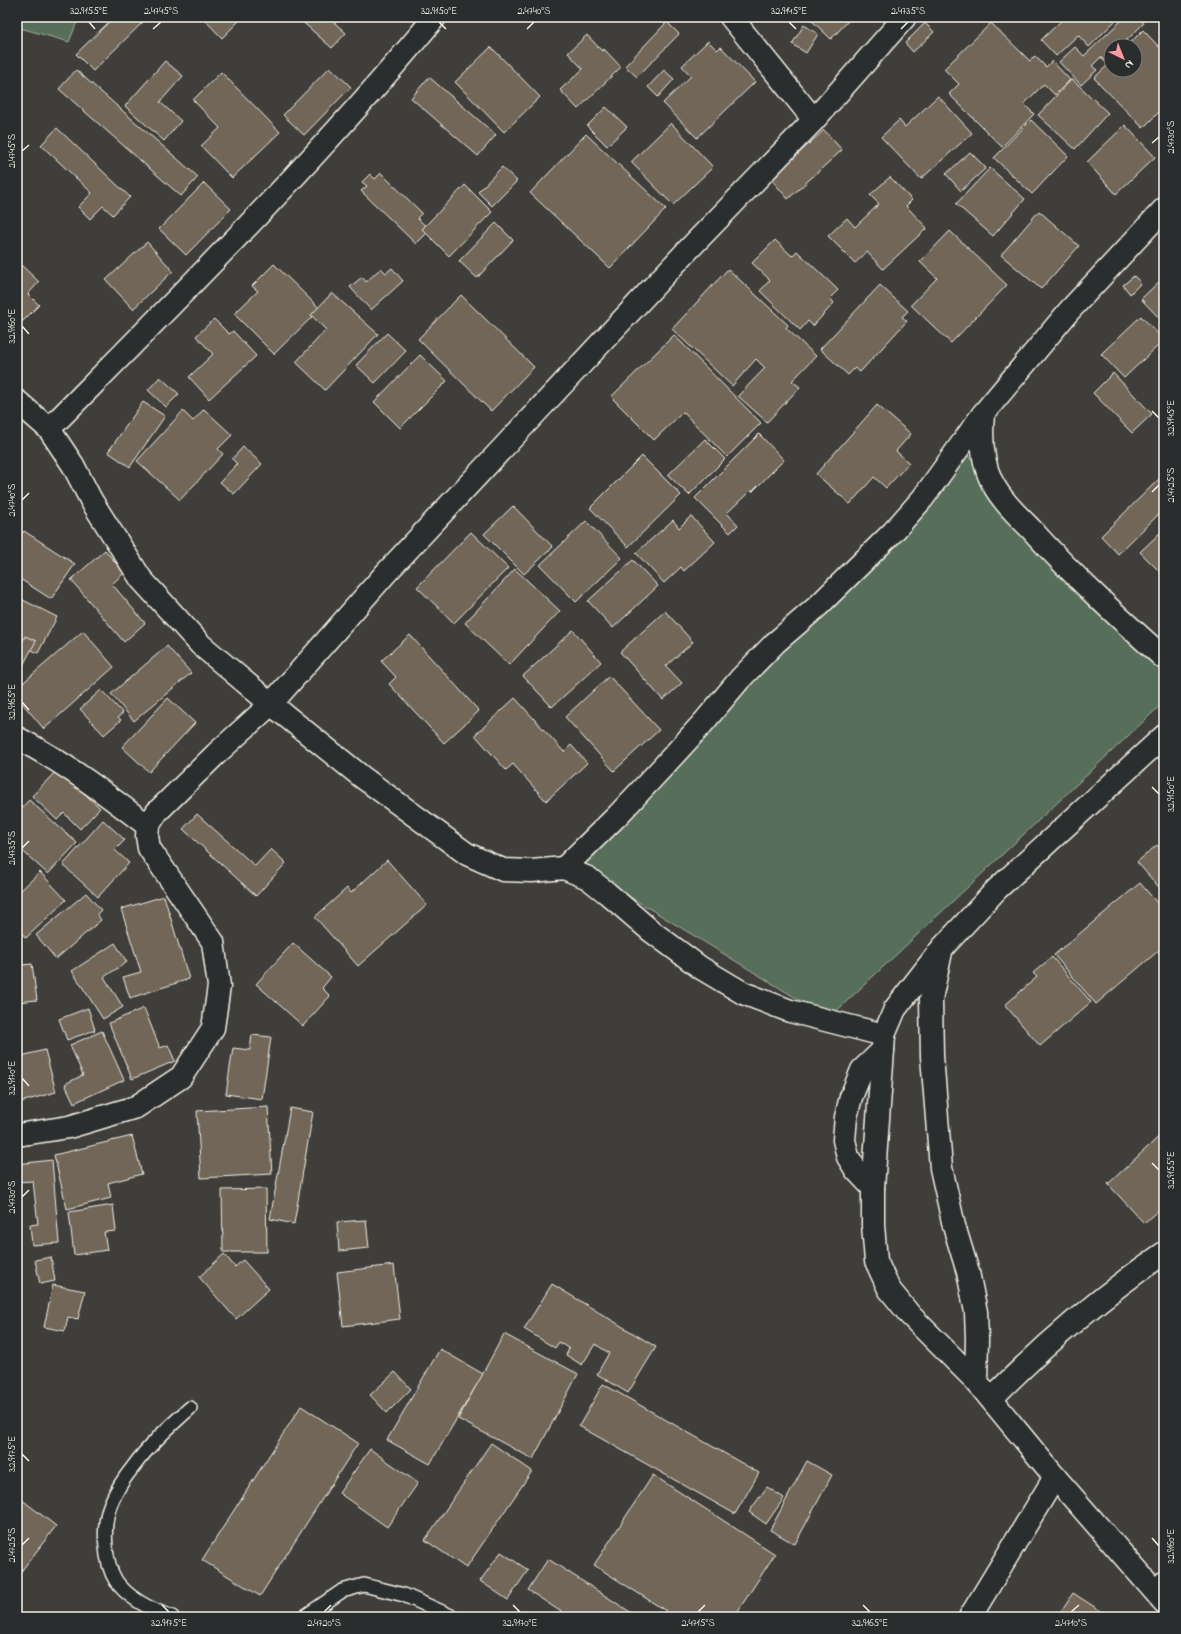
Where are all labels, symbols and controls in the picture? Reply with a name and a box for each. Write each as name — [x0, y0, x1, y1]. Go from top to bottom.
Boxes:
text: 32.9155°E — [70, 4, 108, 19]
text: 2.4745°S — [144, 4, 179, 19]
text: 32.9150°E — [421, 4, 457, 19]
text: 2.4740°S — [518, 4, 551, 19]
text: 32.9145°E — [771, 4, 807, 19]
text: 2.4735°S — [891, 4, 926, 19]
north arrow — [1103, 38, 1143, 78]
text: N — [1121, 56, 1137, 73]
text: 2.4730°S — [1164, 120, 1179, 153]
text: 2.4745°S — [5, 133, 20, 168]
text: 32.9160°E — [5, 309, 20, 343]
text: 32.9145°E — [1164, 400, 1179, 436]
text: 2.4725°S — [1164, 467, 1179, 503]
text: 2.4740°S — [5, 483, 20, 516]
text: 32.9165°E — [5, 684, 20, 720]
text: 32.9150°E — [1164, 776, 1179, 812]
text: 2.4735°S — [5, 830, 20, 865]
text: 32.9170°E — [5, 1061, 20, 1095]
text: 32.9155°E — [1164, 1151, 1179, 1189]
text: 2.4730°S — [5, 1180, 20, 1213]
text: 32.9175°E — [5, 1436, 20, 1472]
text: 2.4725°S — [5, 1527, 20, 1563]
text: 32.9160°E — [1164, 1529, 1179, 1563]
text: 32.9175°E — [151, 1616, 187, 1631]
text: 2.4720°S — [307, 1616, 341, 1631]
text: 32.9170°E — [503, 1616, 537, 1631]
text: 2.4715°S — [681, 1616, 715, 1631]
text: 32.9165°E — [852, 1616, 888, 1631]
text: 2.4710°S — [1055, 1616, 1088, 1631]

